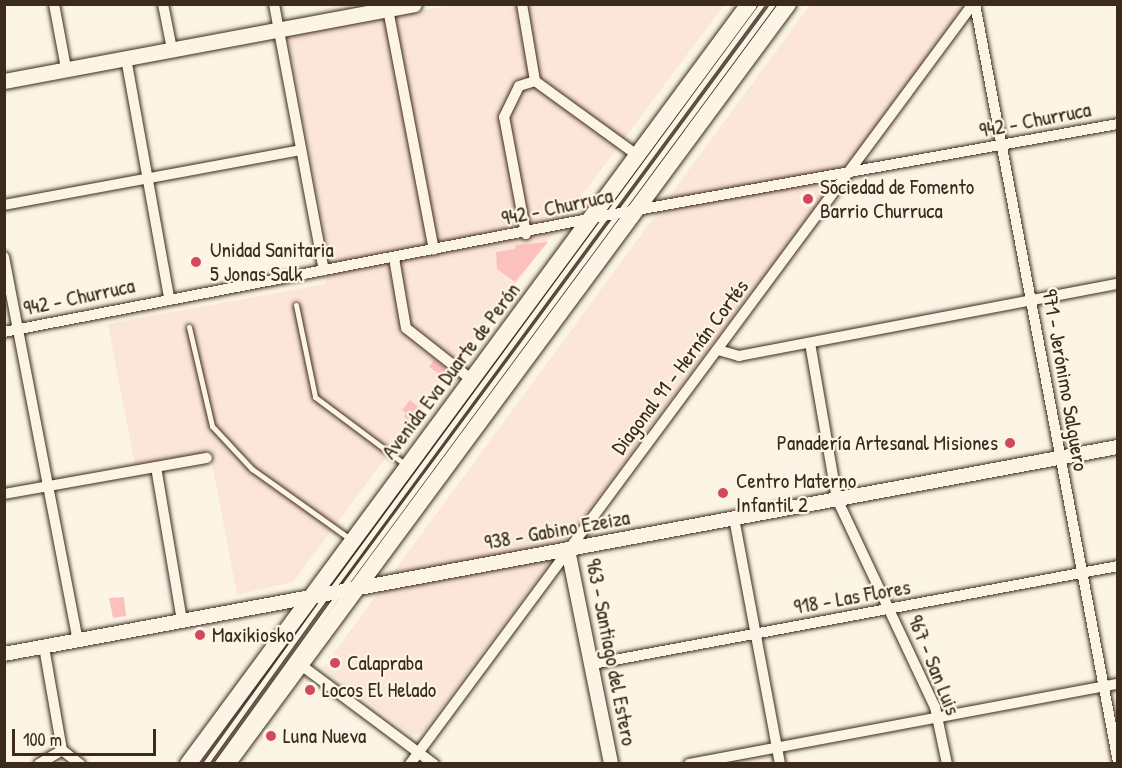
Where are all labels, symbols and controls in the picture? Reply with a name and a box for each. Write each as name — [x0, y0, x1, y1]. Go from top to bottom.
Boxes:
street label: 942 - Churruca — [977, 97, 1093, 143]
place label: Sociedad de Fomento Barrio Churruca — [820, 174, 974, 224]
street label: 942 - Churruca — [499, 183, 615, 231]
marker: Sociedad de Fomento Barrio Churruca — [801, 192, 815, 206]
place label: Unidad Sanitaria 5 Jonas Salk — [210, 237, 334, 287]
marker: Unidad Sanitaria 5 Jonas Salk — [187, 253, 205, 271]
street label: 942 - Churruca — [21, 273, 137, 321]
street label: Diagonal 91 - Hernán Cortés — [606, 275, 754, 459]
street label: Avenida Eva Duarte de Perón — [376, 278, 526, 464]
street label: 971 - Jerónimo Salguero — [1037, 287, 1093, 473]
place label: Panadería Artesanal Misiones — [777, 430, 998, 456]
marker: Panadería Artesanal Misiones — [1003, 436, 1017, 450]
place label: Centro Materno Infantil 2 — [736, 468, 856, 518]
marker: Centro Materno Infantil 2 — [714, 484, 732, 502]
street label: 938 - Gabino Ezeiza — [482, 505, 632, 555]
street label: 963 - Santiago del Estero — [580, 556, 642, 748]
street label: 918 - Las Flores — [792, 574, 912, 620]
street label: 967 - San Luis — [902, 611, 966, 719]
place label: Maxikiosko — [212, 622, 294, 648]
marker: Maxikiosko — [193, 628, 207, 642]
place label: Calapraba — [347, 650, 423, 676]
marker: Calapraba — [328, 656, 342, 670]
place label: Locos El Helado — [322, 677, 436, 703]
marker: Locos El Helado — [303, 683, 317, 697]
scale bar — [15, 717, 159, 755]
place label: Luna Nueva — [283, 723, 366, 749]
text: 100 m — [23, 727, 62, 752]
marker: Luna Nueva — [264, 729, 278, 743]

